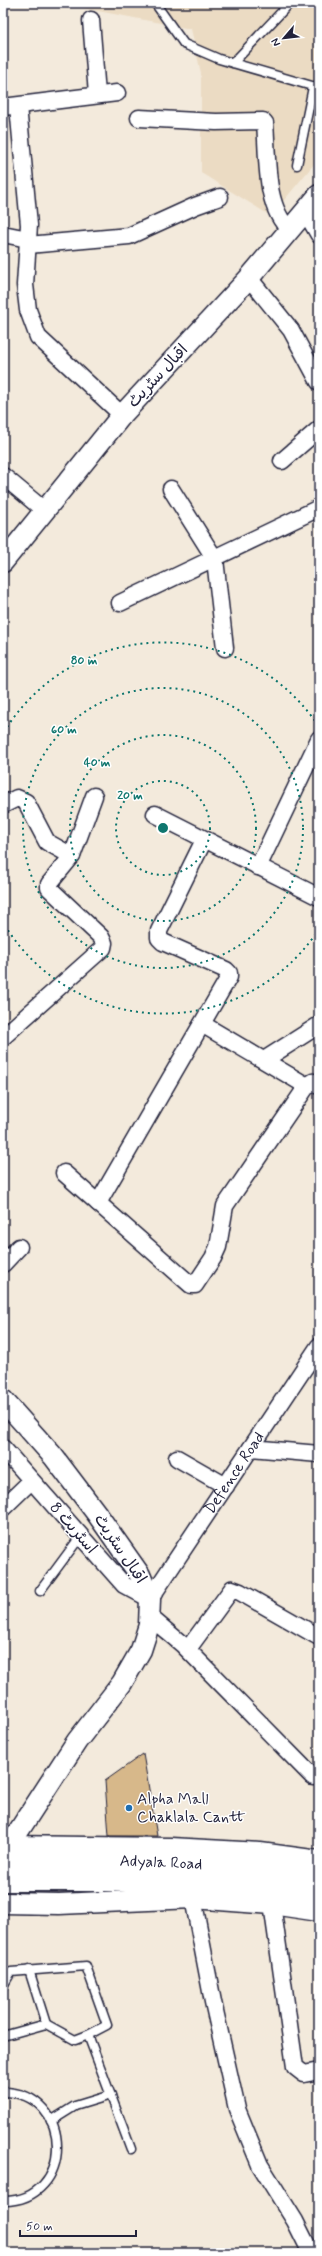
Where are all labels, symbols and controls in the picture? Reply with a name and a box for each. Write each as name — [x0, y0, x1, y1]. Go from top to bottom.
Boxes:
north arrow — [264, 18, 304, 58]
text: N — [268, 36, 284, 49]
street label: اقبال سٹریٹ — [123, 340, 193, 412]
text: 80 m — [71, 653, 98, 669]
text: 60 m — [51, 722, 77, 738]
text: 40 m — [84, 755, 111, 771]
text: 20 m — [117, 788, 143, 804]
centre of rings — [156, 821, 170, 835]
street label: Defence Road — [199, 1428, 269, 1518]
street label: اسٹریٹ 8 — [45, 1498, 101, 1558]
street label: اقبال سٹریٹ — [89, 1510, 151, 1588]
place label: Alpha Mall Chaklala Cantt — [137, 1789, 246, 1828]
marker: Alpha Mall Chaklala Cantt — [124, 1803, 134, 1813]
street label: Adyala Road — [119, 1850, 203, 1875]
scale bar — [20, 2212, 136, 2238]
text: 50 m — [26, 2219, 53, 2235]

